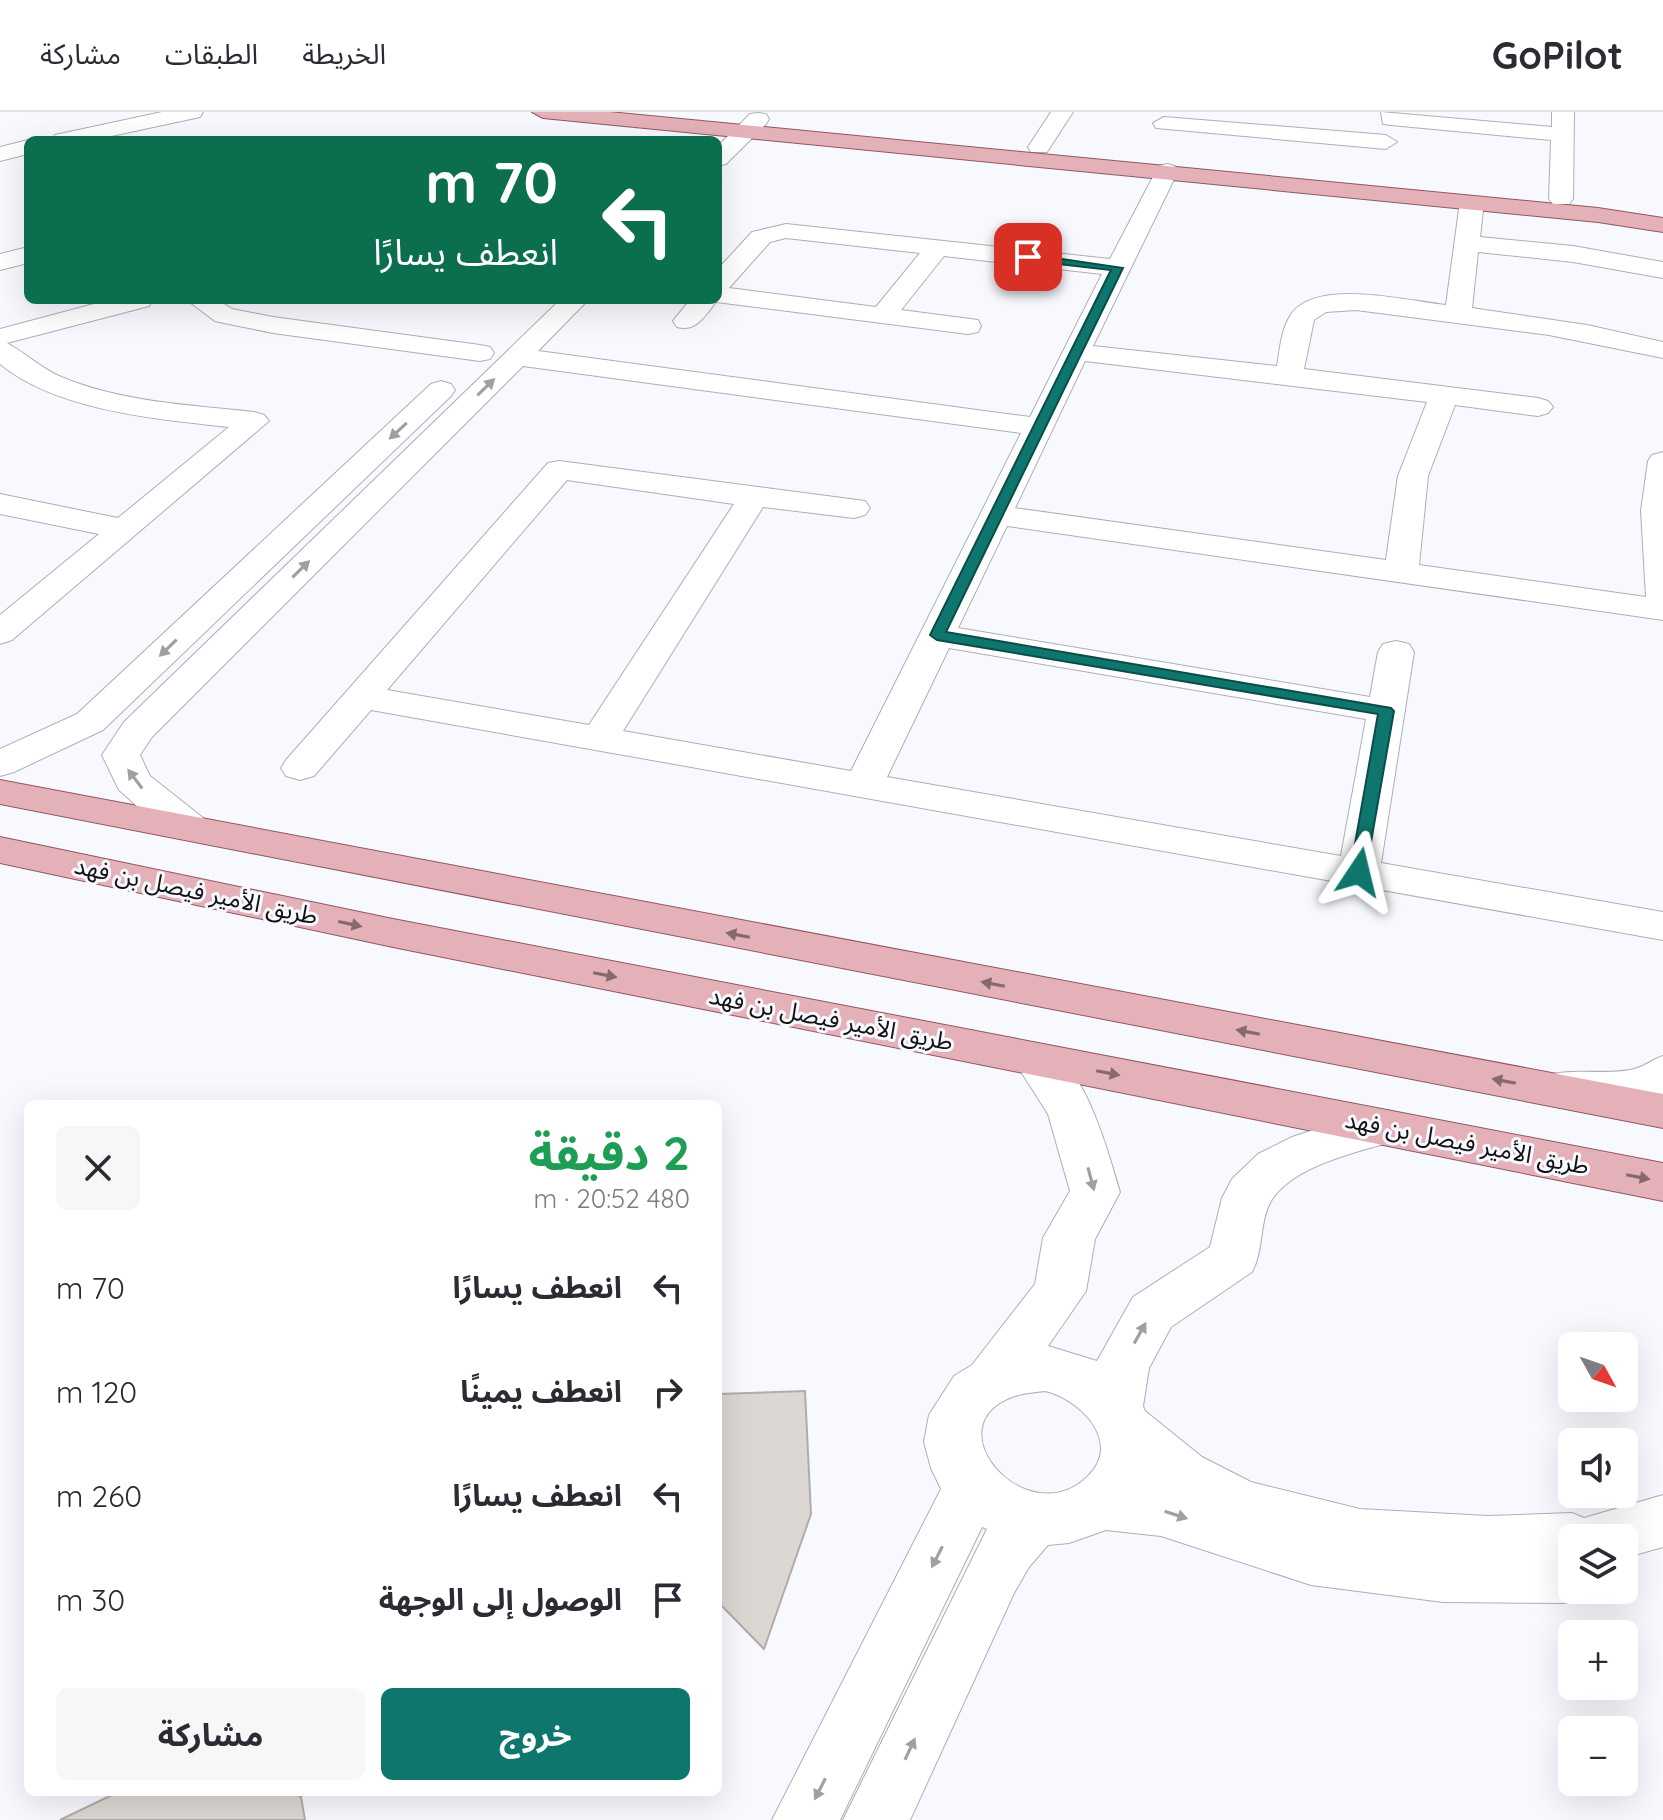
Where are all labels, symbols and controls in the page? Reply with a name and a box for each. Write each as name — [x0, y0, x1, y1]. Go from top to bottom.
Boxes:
text: GoPilot — [1492, 31, 1623, 79]
text: مشاركة — [40, 36, 121, 71]
text: الطبقات — [165, 36, 258, 71]
text: الخريطة — [302, 36, 386, 71]
text: 70 m — [426, 147, 558, 217]
icon: left — [586, 168, 690, 272]
pin — [994, 223, 1062, 291]
text: انعطف يسارًا — [373, 229, 558, 274]
icon: arrive — [1006, 235, 1050, 279]
one-way arrow — [476, 378, 495, 397]
one-way arrow — [389, 421, 408, 439]
one-way arrow — [291, 560, 310, 579]
one-way arrow — [159, 639, 178, 657]
one-way arrow — [128, 769, 144, 789]
position arrow — [1317, 830, 1401, 914]
street label: طريق الأمير فيصل بن فهد — [72, 850, 321, 931]
one-way arrow — [338, 918, 363, 931]
one-way arrow — [725, 928, 750, 941]
one-way arrow — [593, 969, 618, 981]
one-way arrow — [980, 977, 1005, 989]
street label: طريق الأمير فيصل بن فهد — [706, 980, 956, 1057]
one-way arrow — [1236, 1025, 1261, 1038]
one-way arrow — [1095, 1067, 1120, 1080]
one-way arrow — [1491, 1074, 1516, 1086]
street label: طريق الأمير فيصل بن فهد — [1342, 1104, 1592, 1181]
text: 2 دقيقة — [528, 1122, 690, 1182]
button: close — [56, 1126, 140, 1210]
one-way arrow — [1085, 1167, 1097, 1192]
one-way arrow — [1625, 1171, 1650, 1184]
text: 480 m · 20:52 — [533, 1182, 690, 1215]
icon: left — [646, 1266, 690, 1310]
text: انعطف يسارًا — [452, 1268, 622, 1306]
text: 70 m — [56, 1269, 125, 1307]
one-way arrow — [1134, 1322, 1147, 1345]
north arrow — [1558, 1332, 1638, 1412]
map controls — [1558, 1332, 1638, 1796]
icon: right — [646, 1370, 690, 1414]
text: انعطف يمينًا — [460, 1372, 622, 1410]
text: 120 m — [56, 1373, 137, 1411]
button: sound — [1558, 1428, 1638, 1508]
icon: left — [646, 1474, 690, 1518]
text: انعطف يسارًا — [452, 1476, 622, 1514]
text: 260 m — [56, 1477, 142, 1515]
one-way arrow — [1165, 1510, 1189, 1522]
button: layers — [1558, 1524, 1638, 1604]
one-way arrow — [930, 1545, 943, 1568]
icon: arrive — [646, 1578, 690, 1622]
text: الوصول إلى الوجهة — [379, 1580, 622, 1618]
text: 30 m — [56, 1581, 125, 1619]
button: + — [1558, 1620, 1638, 1700]
button: مشاركة — [56, 1688, 365, 1780]
button: خروج — [381, 1688, 690, 1780]
button: − — [1558, 1716, 1638, 1796]
one-way arrow — [903, 1738, 917, 1761]
one-way arrow — [813, 1777, 827, 1801]

